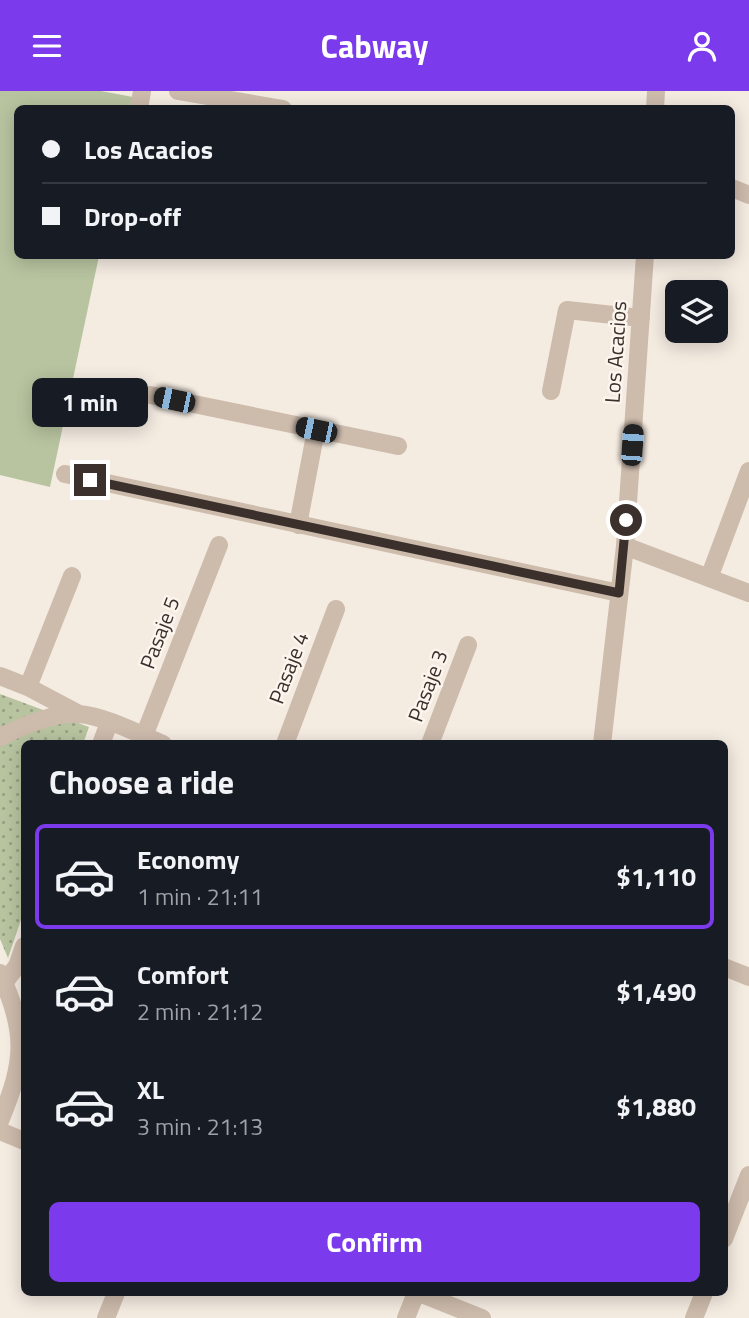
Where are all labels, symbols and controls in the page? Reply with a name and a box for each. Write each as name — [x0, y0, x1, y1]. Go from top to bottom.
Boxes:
text: Cabway — [321, 22, 428, 70]
icon: menu — [28, 27, 66, 65]
icon: person — [683, 27, 721, 65]
text: Los Acacios — [84, 130, 213, 169]
text: Drop-off — [84, 197, 181, 236]
map controls — [665, 280, 728, 343]
button: layers — [665, 280, 728, 343]
street label: Los Acacios — [595, 300, 635, 404]
callout: 1 min — [32, 379, 148, 427]
text: 1 min — [62, 385, 118, 420]
car — [152, 385, 197, 415]
car — [294, 415, 339, 445]
car — [621, 423, 644, 467]
route end — [74, 464, 106, 496]
route start — [610, 504, 642, 536]
street label: Pasaje 5 — [131, 592, 187, 673]
street label: Pasaje 4 — [260, 627, 316, 708]
street label: Pasaje 3 — [399, 645, 455, 726]
text: Choose a ride — [49, 758, 234, 806]
text: Economy — [137, 840, 239, 879]
icon: car — [53, 845, 116, 908]
text: $1,110 — [616, 857, 696, 896]
text: 1 min · 21:11 — [137, 879, 263, 914]
text: Comfort — [137, 955, 229, 994]
icon: car — [53, 960, 116, 1023]
text: $1,490 — [616, 972, 696, 1011]
text: 2 min · 21:12 — [137, 994, 263, 1029]
text: XL — [137, 1070, 164, 1109]
icon: car — [53, 1075, 116, 1138]
text: $1,880 — [616, 1087, 696, 1126]
text: 3 min · 21:13 — [137, 1109, 263, 1144]
button: Confirm — [49, 1202, 700, 1282]

